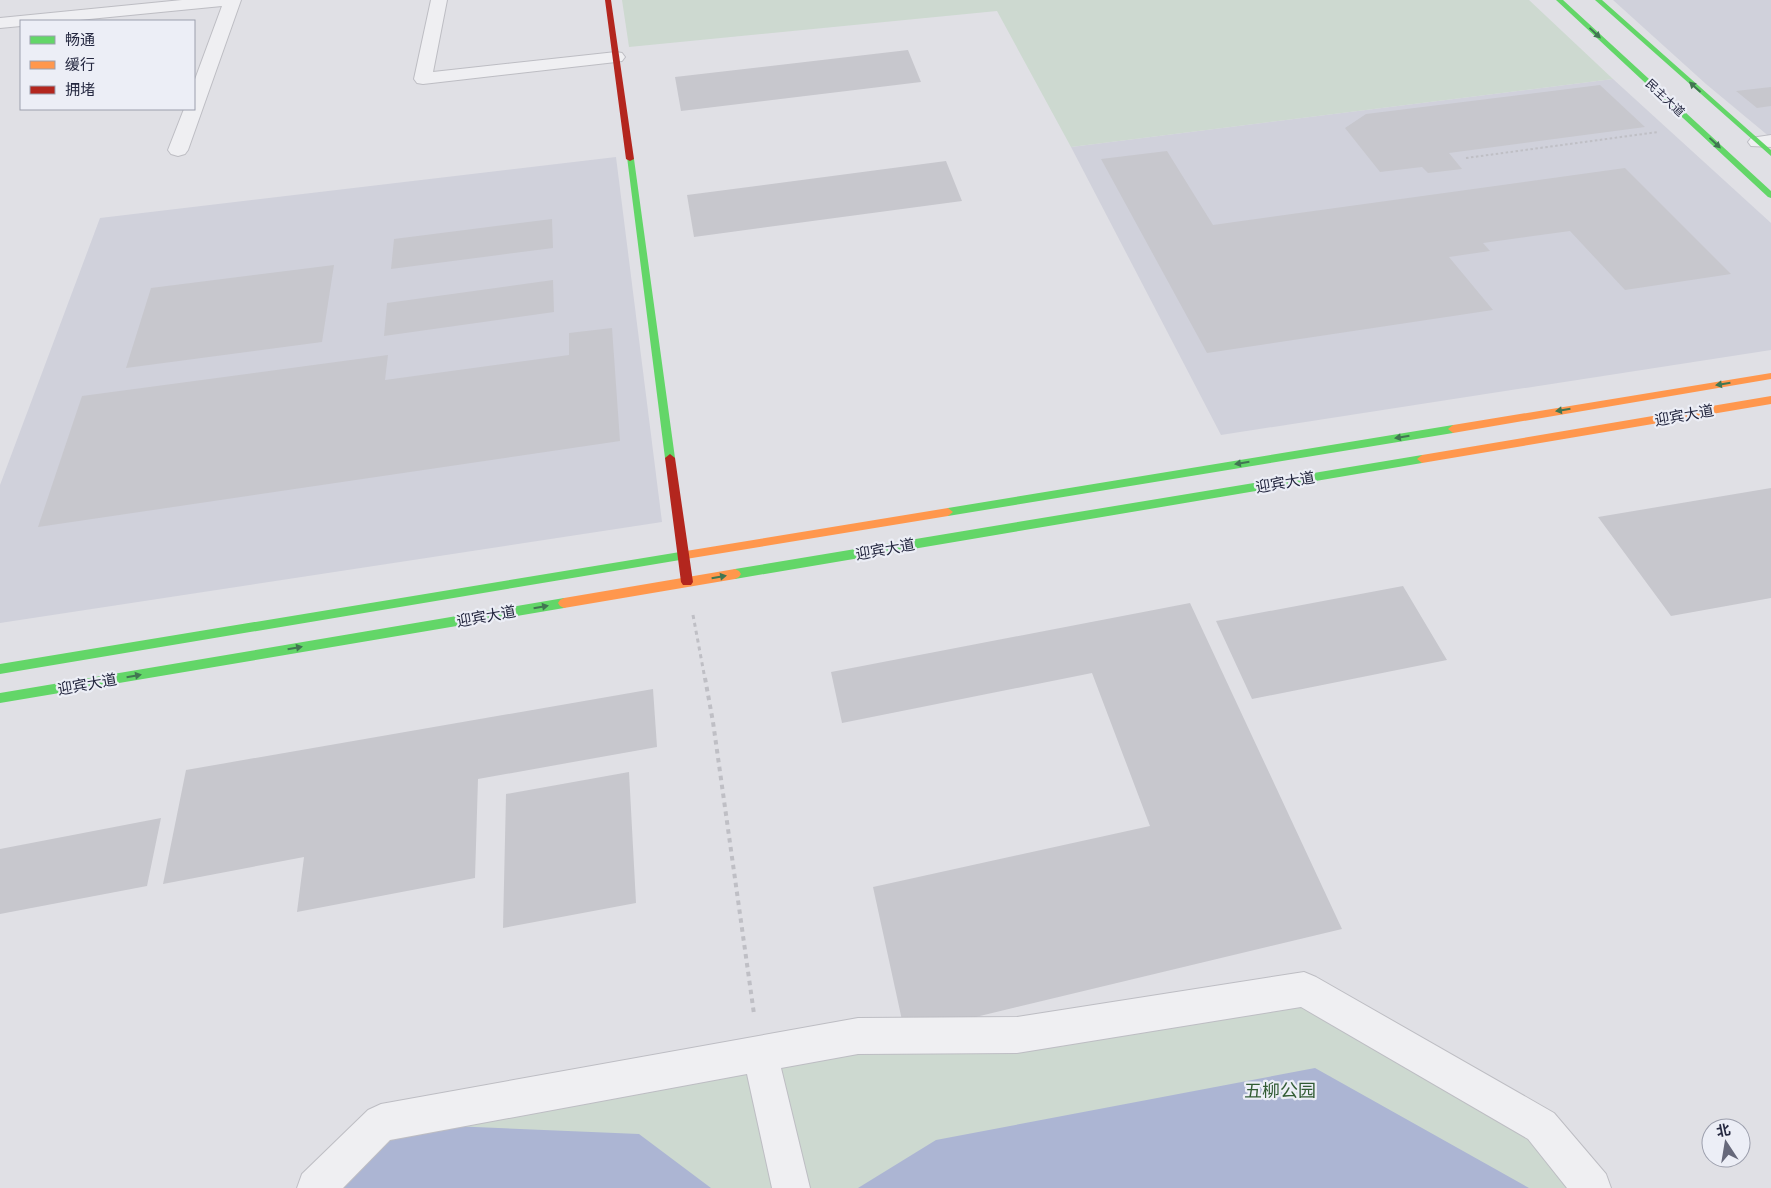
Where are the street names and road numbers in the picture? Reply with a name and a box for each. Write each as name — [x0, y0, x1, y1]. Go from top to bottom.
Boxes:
street label: 民主大道 — [1643, 77, 1687, 119]
street label: 迎宾大道 — [1653, 401, 1715, 429]
street label: 迎宾大道 — [1254, 468, 1316, 496]
street label: 迎宾大道 — [854, 535, 916, 563]
street label: 迎宾大道 — [455, 602, 517, 630]
street label: 迎宾大道 — [56, 670, 118, 698]

